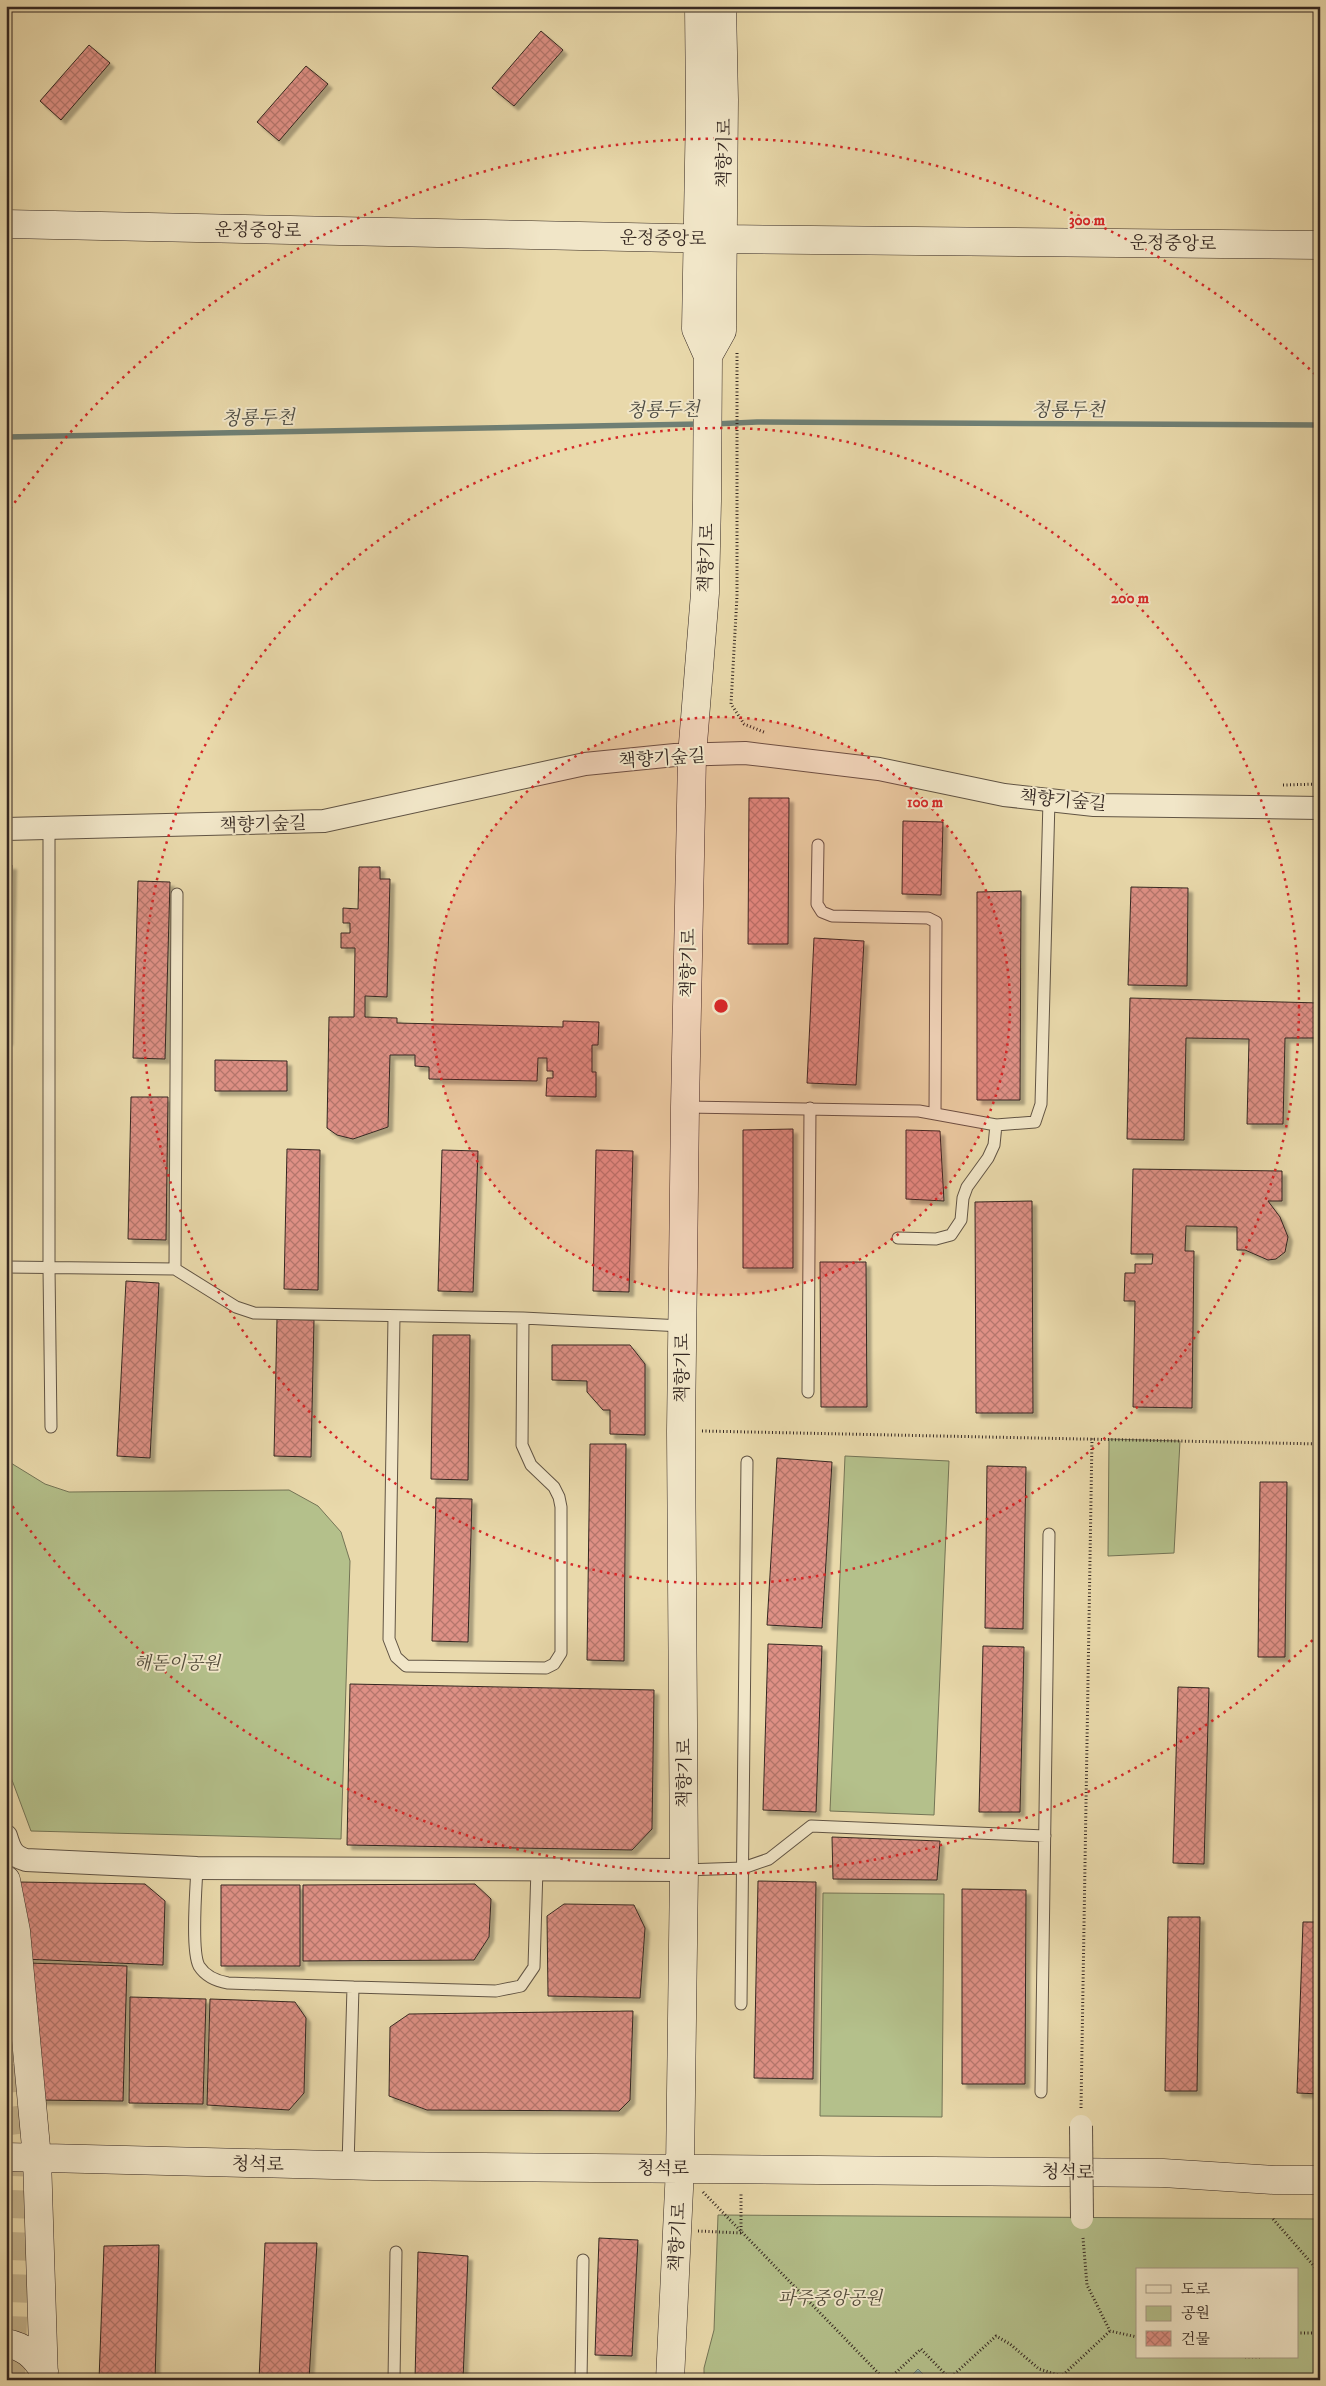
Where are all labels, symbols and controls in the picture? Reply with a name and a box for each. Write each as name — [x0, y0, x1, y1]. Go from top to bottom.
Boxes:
street label: 책향기로 — [713, 118, 737, 188]
text: 300 m — [1069, 211, 1106, 230]
street label: 운정중앙로 — [214, 219, 302, 243]
street label: 운정중앙로 — [619, 227, 707, 251]
street label: 운정중앙로 — [1129, 232, 1217, 256]
water label: 청룡두천 — [626, 398, 702, 423]
water label: 청룡두천 — [1031, 399, 1106, 422]
water label: 청룡두천 — [221, 406, 297, 431]
street label: 책향기로 — [695, 523, 719, 593]
text: 200 m — [1111, 589, 1150, 608]
street label: 책향기숲길 — [618, 745, 706, 773]
street label: 책향기숲길 — [1019, 786, 1107, 816]
text: 100 m — [907, 793, 944, 812]
street label: 책향기숲길 — [219, 812, 307, 838]
street label: 책향기로 — [677, 928, 701, 998]
centre of rings — [712, 997, 730, 1015]
street label: 책향기로 — [672, 1333, 694, 1403]
park label: 해돋이공원 — [134, 1653, 222, 1675]
street label: 책향기로 — [674, 1738, 696, 1808]
street label: 청석로 — [232, 2154, 284, 2176]
street label: 청석로 — [637, 2158, 689, 2180]
street label: 청석로 — [1042, 2162, 1094, 2184]
street label: 책향기로 — [665, 2202, 691, 2272]
legend — [1136, 2268, 1298, 2358]
text: 도로 — [1181, 2280, 1210, 2299]
park label: 파주중앙공원 — [778, 2288, 884, 2310]
text: 공원 — [1181, 2304, 1210, 2323]
text: 건물 — [1181, 2330, 1210, 2349]

